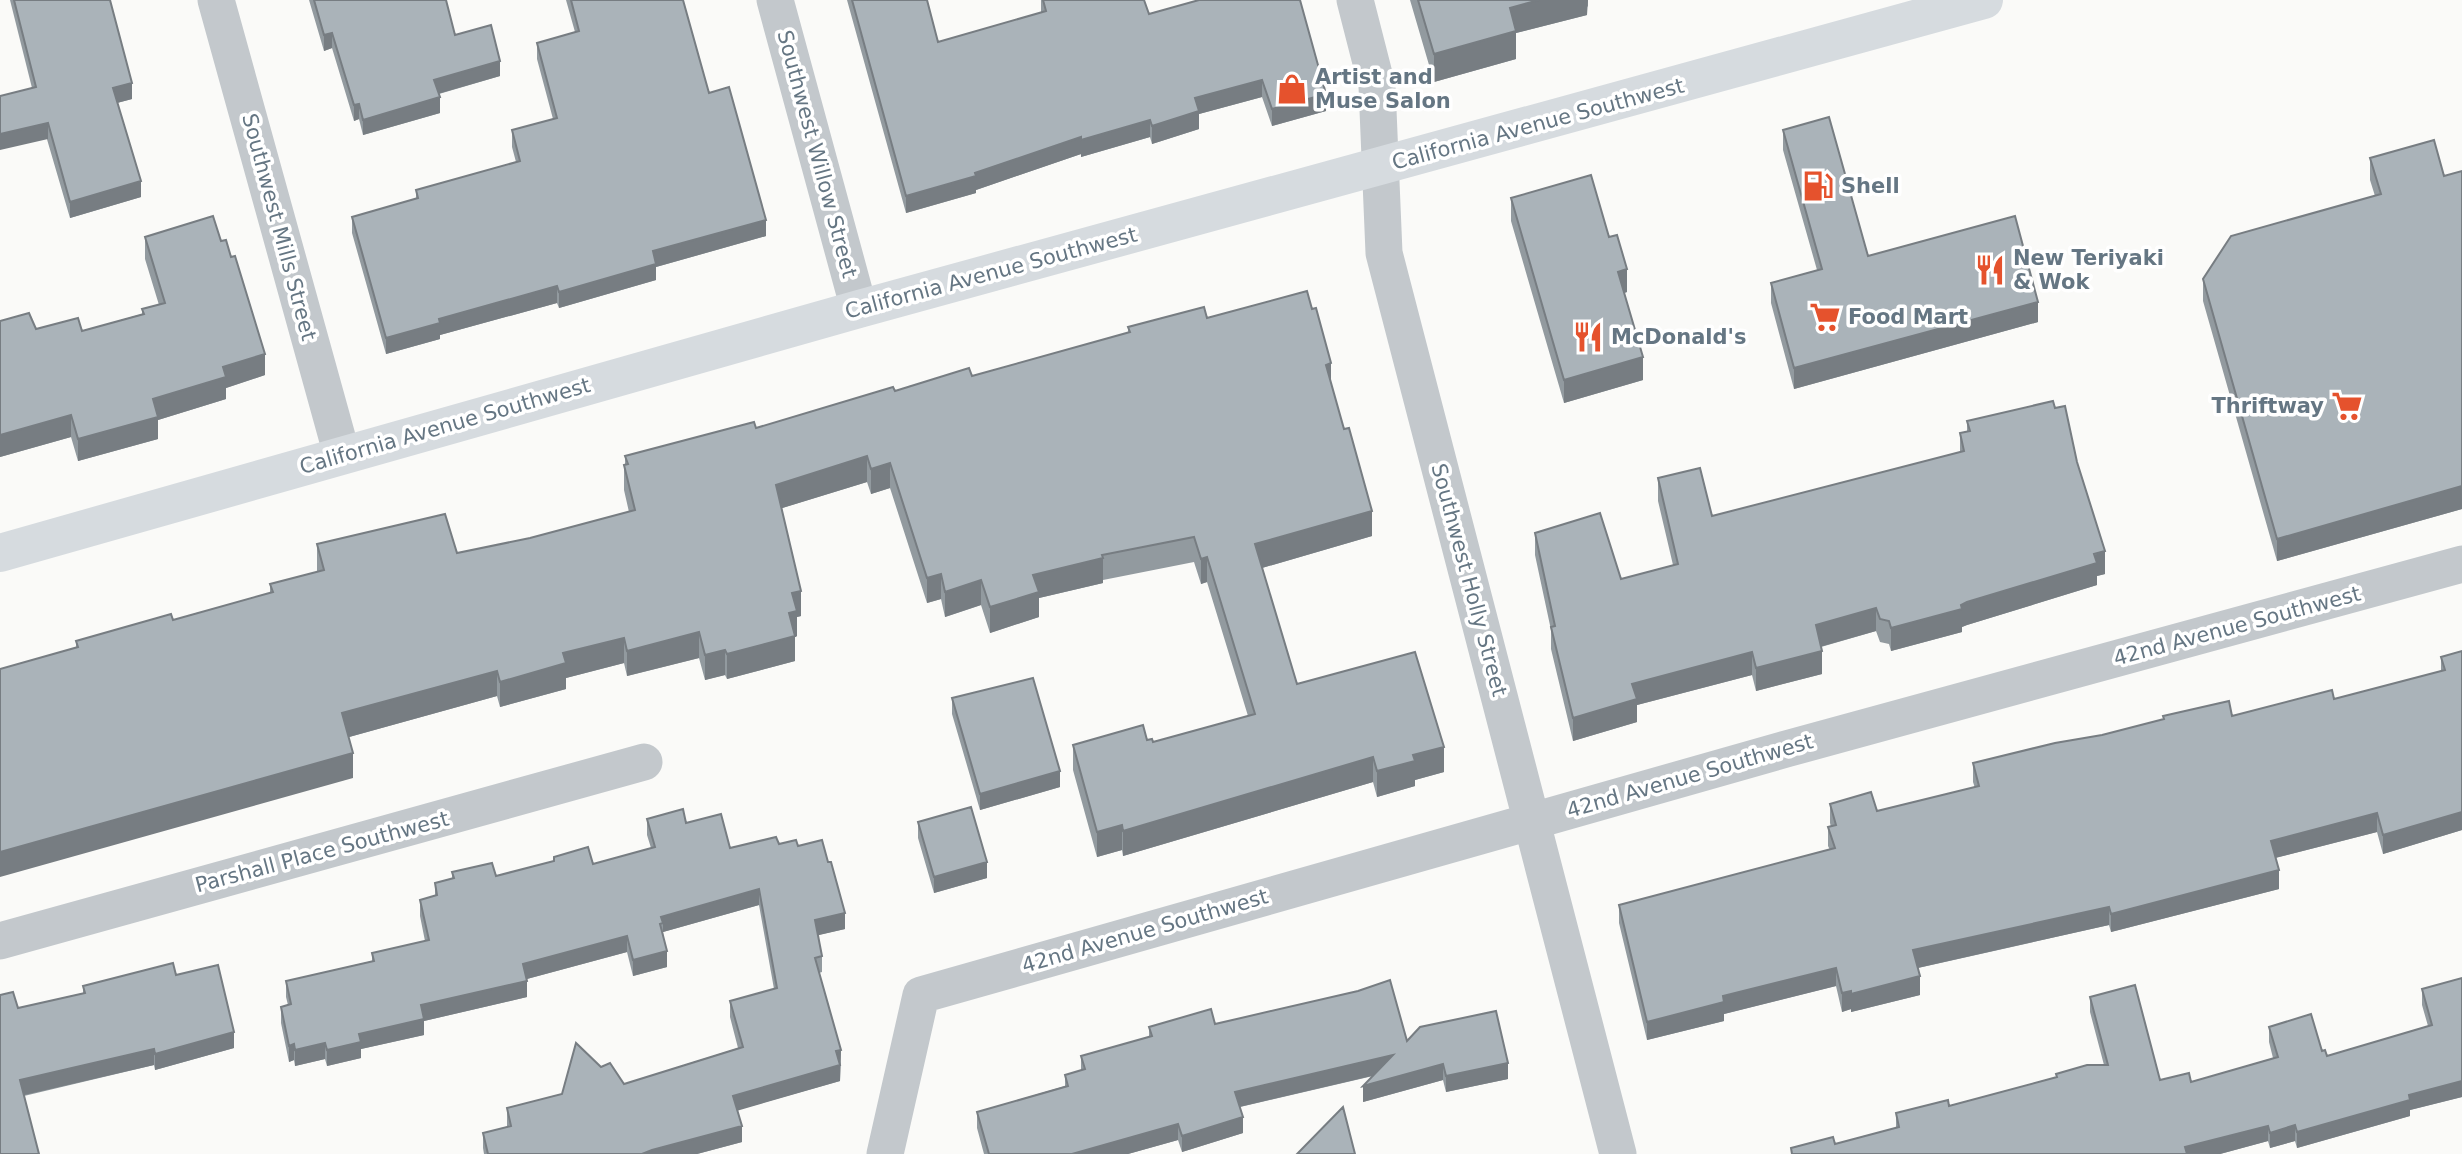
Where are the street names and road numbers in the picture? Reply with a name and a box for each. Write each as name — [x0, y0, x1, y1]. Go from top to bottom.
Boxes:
street label: Southwest Willow Street — [772, 28, 862, 280]
street label: California Avenue Southwest — [1389, 73, 1687, 175]
street label: Southwest Mills Street — [237, 111, 321, 343]
street label: California Avenue Southwest — [842, 222, 1140, 324]
street label: California Avenue Southwest — [297, 373, 593, 479]
street label: Southwest Holly Street — [1426, 461, 1512, 699]
street label: 42nd Avenue Southwest — [2111, 581, 2363, 671]
street label: 42nd Avenue Southwest — [1564, 729, 1816, 823]
street label: Parshall Place Southwest — [193, 807, 451, 897]
street label: 42nd Avenue Southwest — [1019, 884, 1271, 978]

